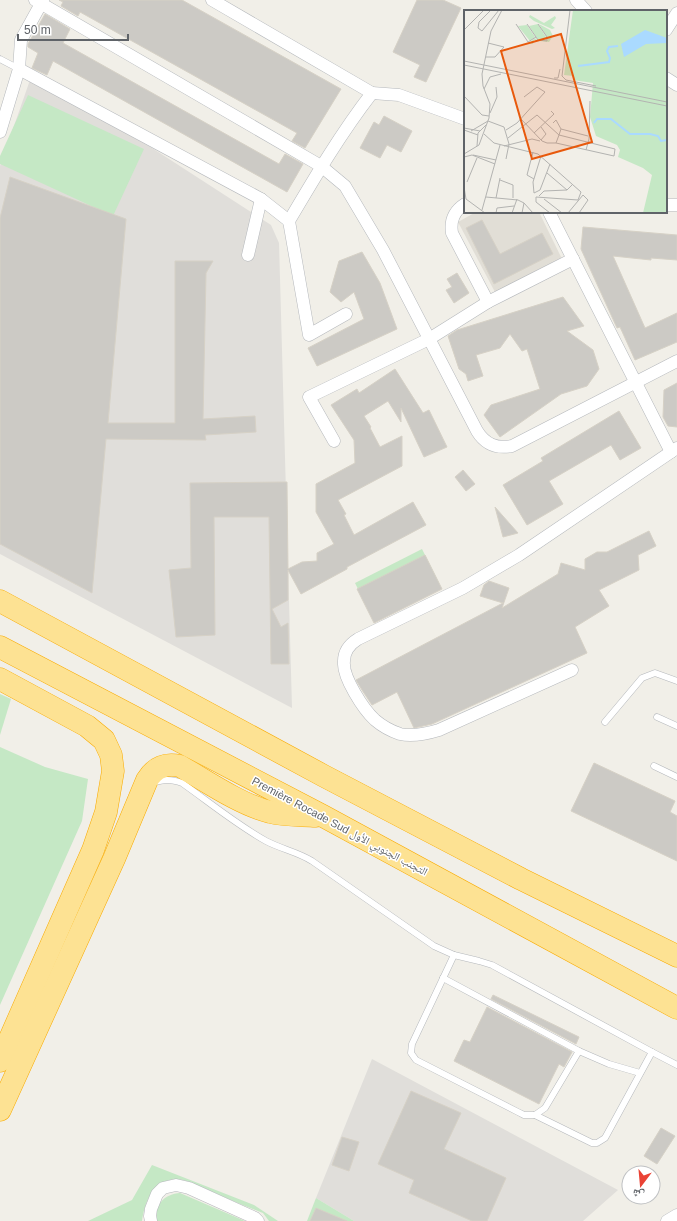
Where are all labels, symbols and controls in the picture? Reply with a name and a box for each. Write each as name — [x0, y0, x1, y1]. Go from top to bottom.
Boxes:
inset map — [464, 10, 667, 213]
scale bar — [18, 16, 128, 42]
text: 50 m — [24, 23, 51, 37]
street label: Première Rocade Sud التجنب الجنوبي الأول — [249, 774, 430, 880]
north arrow — [621, 1165, 661, 1205]
text: ش — [631, 1185, 646, 1202]

